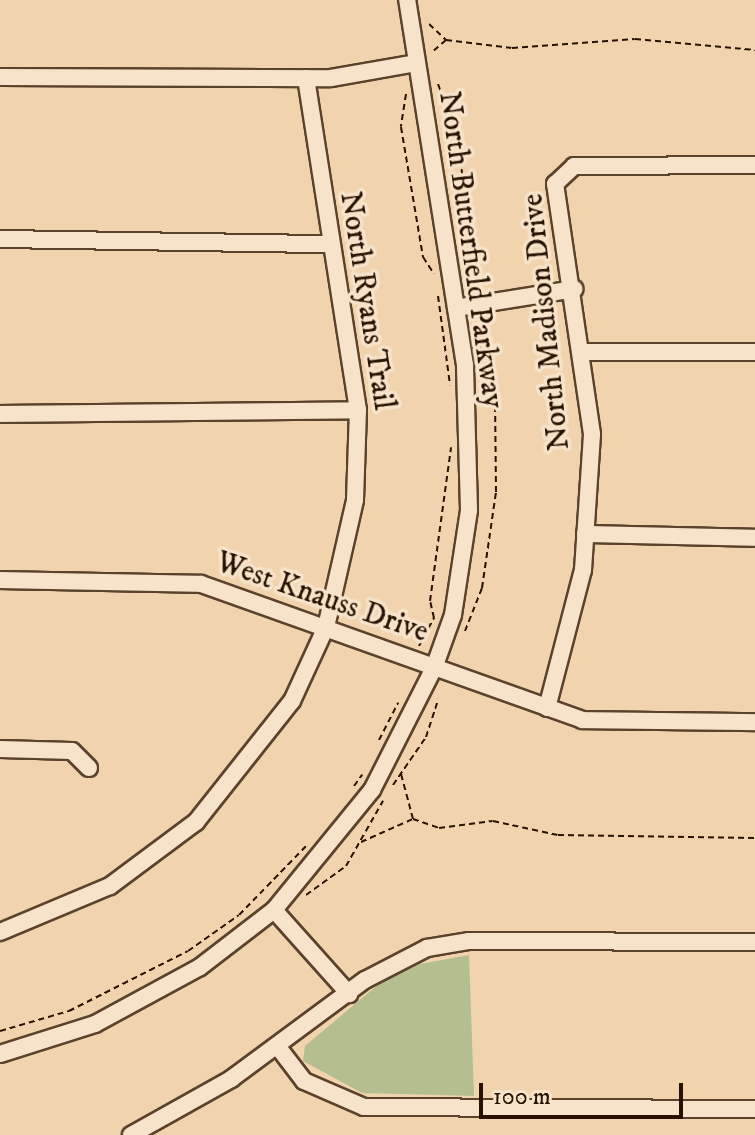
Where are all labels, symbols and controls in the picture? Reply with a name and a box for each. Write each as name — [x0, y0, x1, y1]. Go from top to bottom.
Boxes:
street label: North Butterfield Parkway — [430, 89, 510, 411]
street label: North Ryans Trail — [331, 189, 401, 413]
street label: North Madison Drive — [516, 192, 578, 452]
street label: West Knauss Drive — [211, 545, 433, 651]
scale bar — [483, 1067, 687, 1117]
text: 100 m — [493, 1082, 551, 1112]

